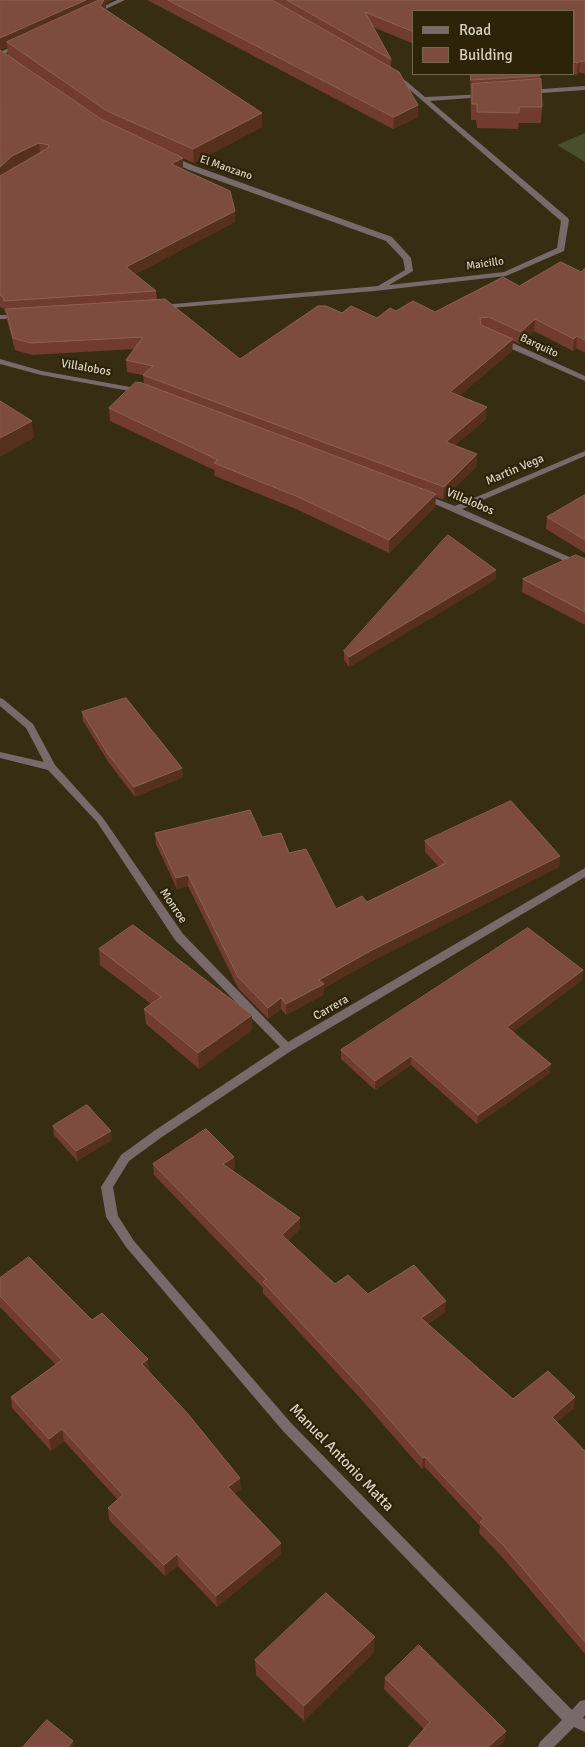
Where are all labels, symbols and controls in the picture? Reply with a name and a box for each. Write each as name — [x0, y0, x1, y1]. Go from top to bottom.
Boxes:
legend — [412, 10, 575, 75]
text: Road — [459, 21, 491, 39]
text: Building — [459, 46, 513, 64]
street label: El Manzano — [198, 153, 254, 183]
street label: Maicillo — [465, 255, 505, 273]
street label: Barquito — [518, 331, 560, 361]
street label: Villalobos — [60, 357, 112, 379]
street label: Martin Vega — [484, 451, 546, 489]
street label: Villalobos — [444, 485, 496, 519]
street label: Monroe — [156, 886, 190, 926]
street label: Carrera — [311, 992, 351, 1024]
street label: Manuel Antonio Matta — [285, 1400, 397, 1516]

